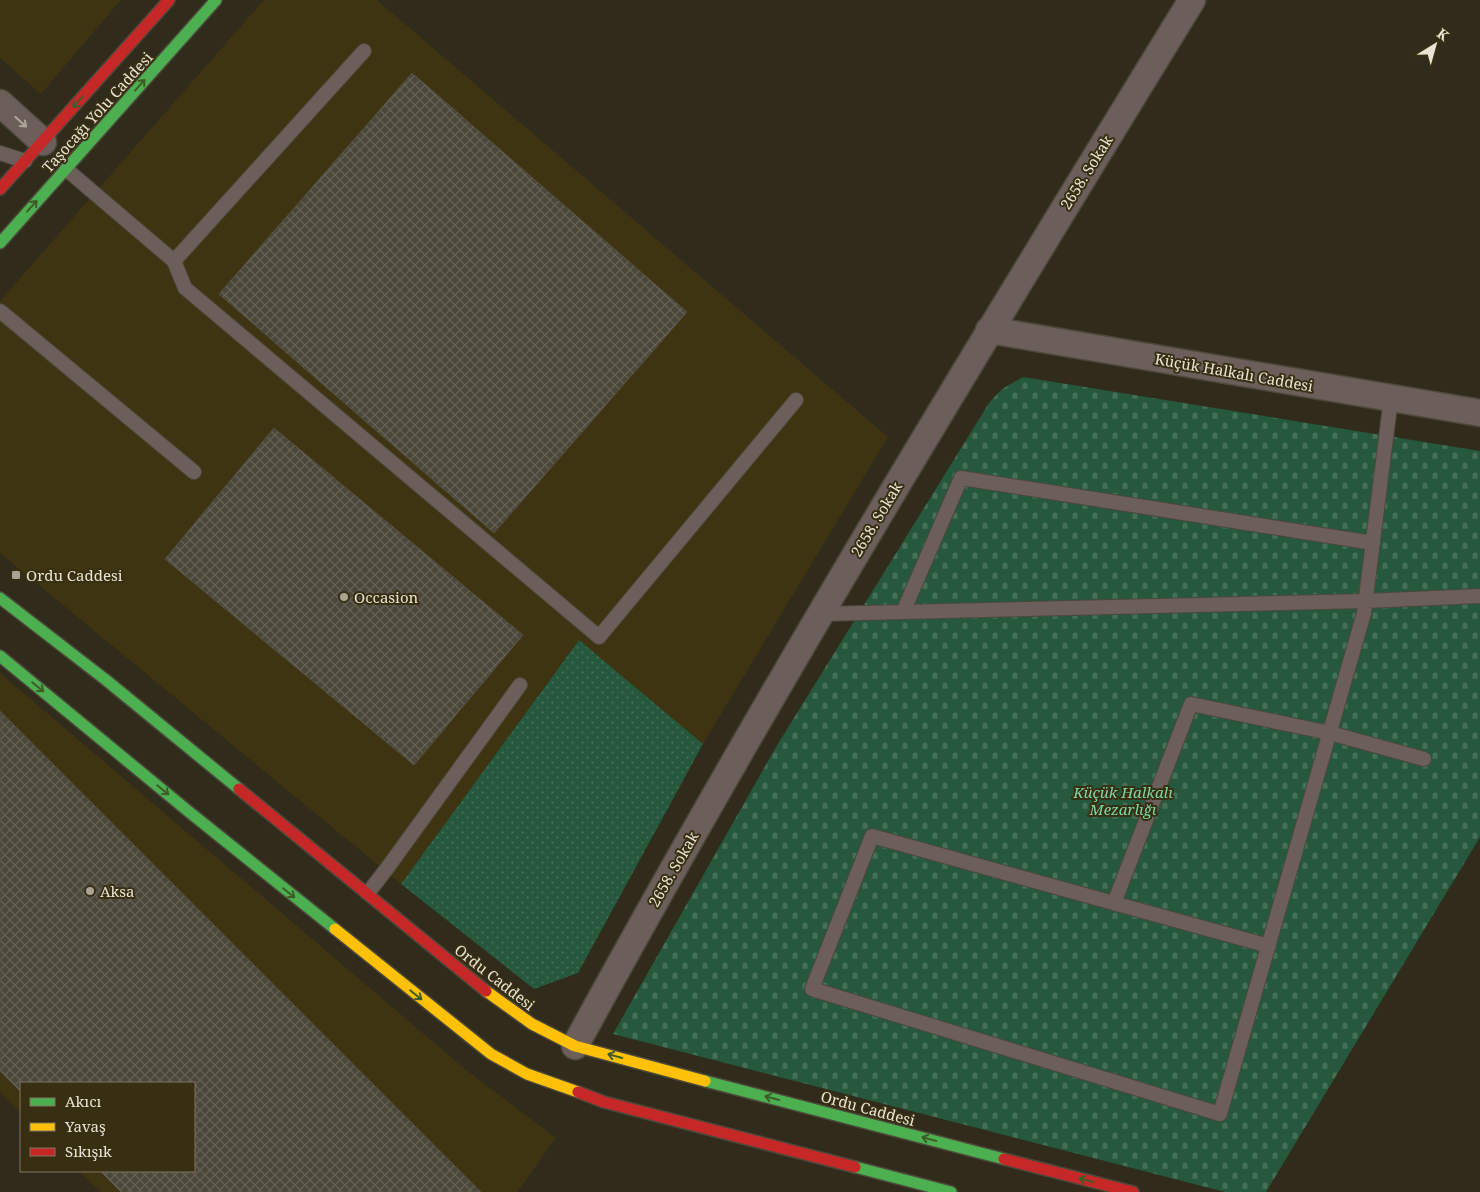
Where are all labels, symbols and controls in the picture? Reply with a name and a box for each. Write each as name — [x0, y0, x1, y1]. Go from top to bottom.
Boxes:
north arrow — [1410, 20, 1460, 70]
text: K — [1433, 24, 1454, 45]
street label: Taşocağı Yolu Caddesi — [37, 47, 157, 177]
one-way arrow — [134, 78, 146, 91]
one-way arrow — [72, 95, 84, 108]
one-way arrow — [15, 117, 28, 128]
street label: 2658. Sokak — [1055, 131, 1117, 213]
one-way arrow — [27, 200, 38, 213]
street label: Küçük Halkalı Caddesi — [1153, 348, 1315, 396]
street label: 2658. Sokak — [846, 478, 906, 560]
place label: Ordu Caddesi — [26, 565, 123, 585]
marker: Ordu Caddesi — [10, 569, 22, 581]
place label: Occasion — [354, 587, 419, 607]
marker: Occasion — [338, 591, 350, 603]
one-way arrow — [31, 681, 44, 693]
park label: Küçük Halkalı Mezarlığı — [1072, 782, 1173, 819]
one-way arrow — [156, 785, 169, 796]
street label: 2658. Sokak — [643, 827, 703, 910]
place label: Aksa — [100, 881, 135, 901]
marker: Aksa — [84, 885, 96, 897]
one-way arrow — [282, 887, 295, 898]
street label: Ordu Caddesi — [451, 939, 539, 1015]
one-way arrow — [409, 989, 422, 1000]
one-way arrow — [607, 1051, 623, 1061]
legend — [20, 1082, 195, 1172]
street label: Ordu Caddesi — [819, 1086, 917, 1130]
text: Akıcı — [65, 1091, 102, 1111]
one-way arrow — [764, 1093, 780, 1102]
text: Yavaş — [64, 1116, 106, 1136]
one-way arrow — [921, 1134, 937, 1143]
text: Sıkışık — [65, 1141, 112, 1161]
one-way arrow — [1078, 1175, 1094, 1184]

